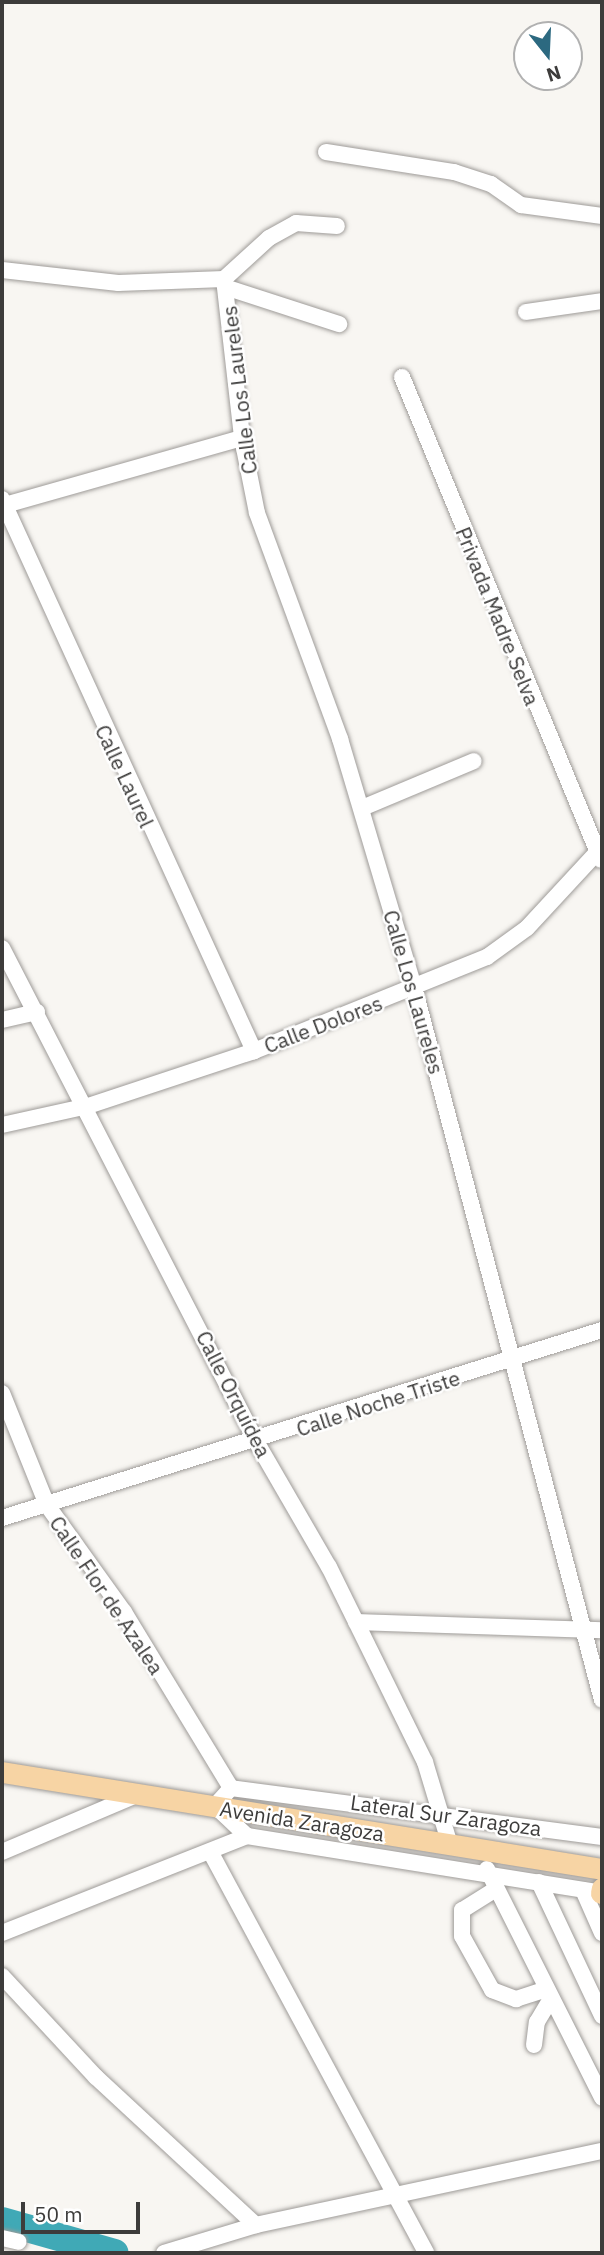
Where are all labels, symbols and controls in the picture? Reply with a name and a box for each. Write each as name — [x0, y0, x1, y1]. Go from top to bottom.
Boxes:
north arrow — [513, 21, 583, 91]
text: N — [544, 61, 564, 88]
street label: Calle Los Laureles — [216, 304, 262, 476]
street label: Privada Madre Selva — [451, 523, 545, 709]
street label: Calle Laurel — [90, 721, 160, 831]
street label: Calle Los Laureles — [379, 907, 449, 1077]
street label: Calle Dolores — [260, 990, 386, 1058]
street label: Calle Orquídea — [191, 1326, 277, 1462]
street label: Calle Noche Triste — [293, 1365, 463, 1441]
street label: Calle Flor de Azalea — [45, 1511, 169, 1679]
street label: Lateral Sur Zaragoza — [349, 1789, 543, 1841]
street label: Avenida Zaragoza — [218, 1796, 386, 1846]
scale bar — [24, 2188, 144, 2232]
text: 50 m — [34, 2200, 83, 2228]

